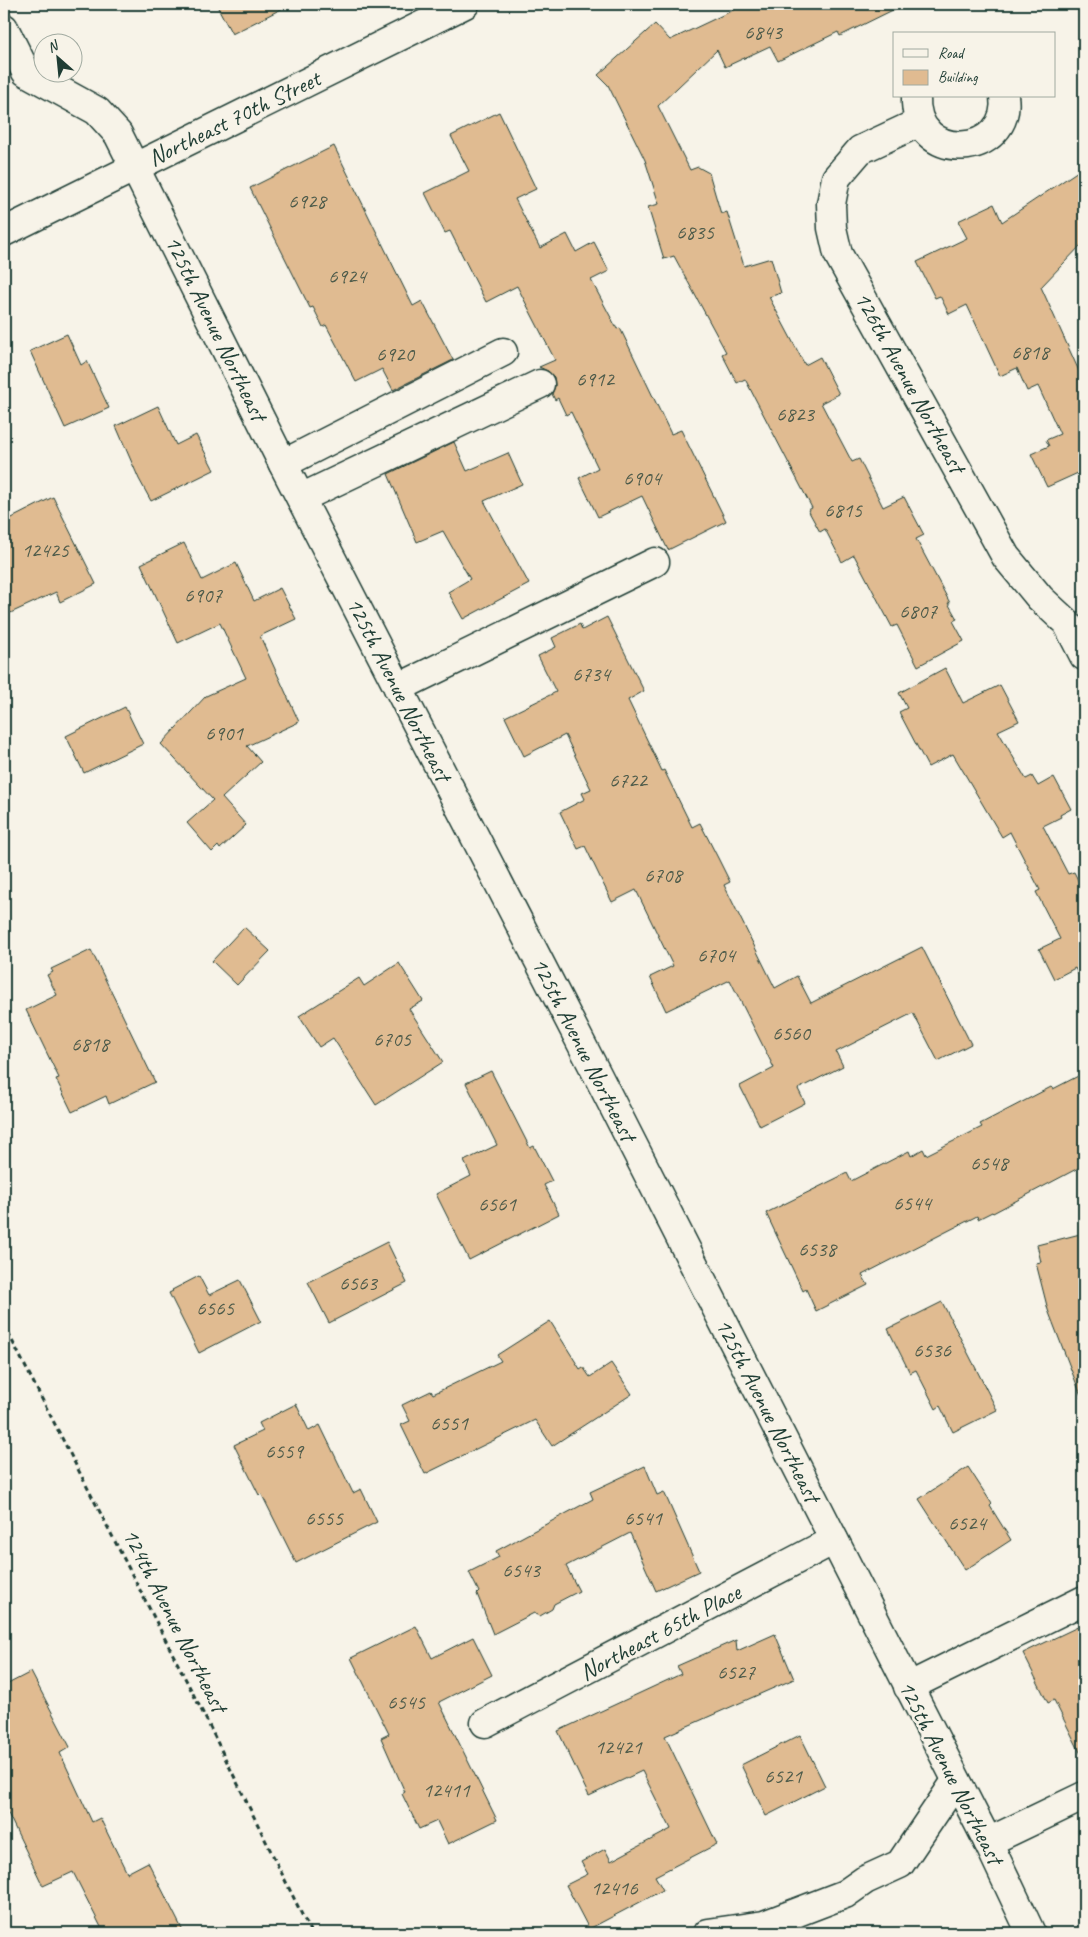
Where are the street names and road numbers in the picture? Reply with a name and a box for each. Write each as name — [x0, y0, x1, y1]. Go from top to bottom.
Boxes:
street label: Northeast 70th Street — [143, 62, 327, 173]
street label: 125th Avenue Northeast — [158, 230, 275, 428]
street label: 126th Avenue Northeast — [848, 286, 974, 480]
street label: 125th Avenue Northeast — [340, 592, 460, 789]
street label: 125th Avenue Northeast — [525, 952, 645, 1149]
street label: 125th Avenue Northeast — [709, 1313, 829, 1510]
street label: 124th Avenue Northeast — [116, 1523, 236, 1720]
street label: Northeast 65th Place — [574, 1576, 748, 1687]
street label: 125th Avenue Northeast — [892, 1675, 1012, 1872]

